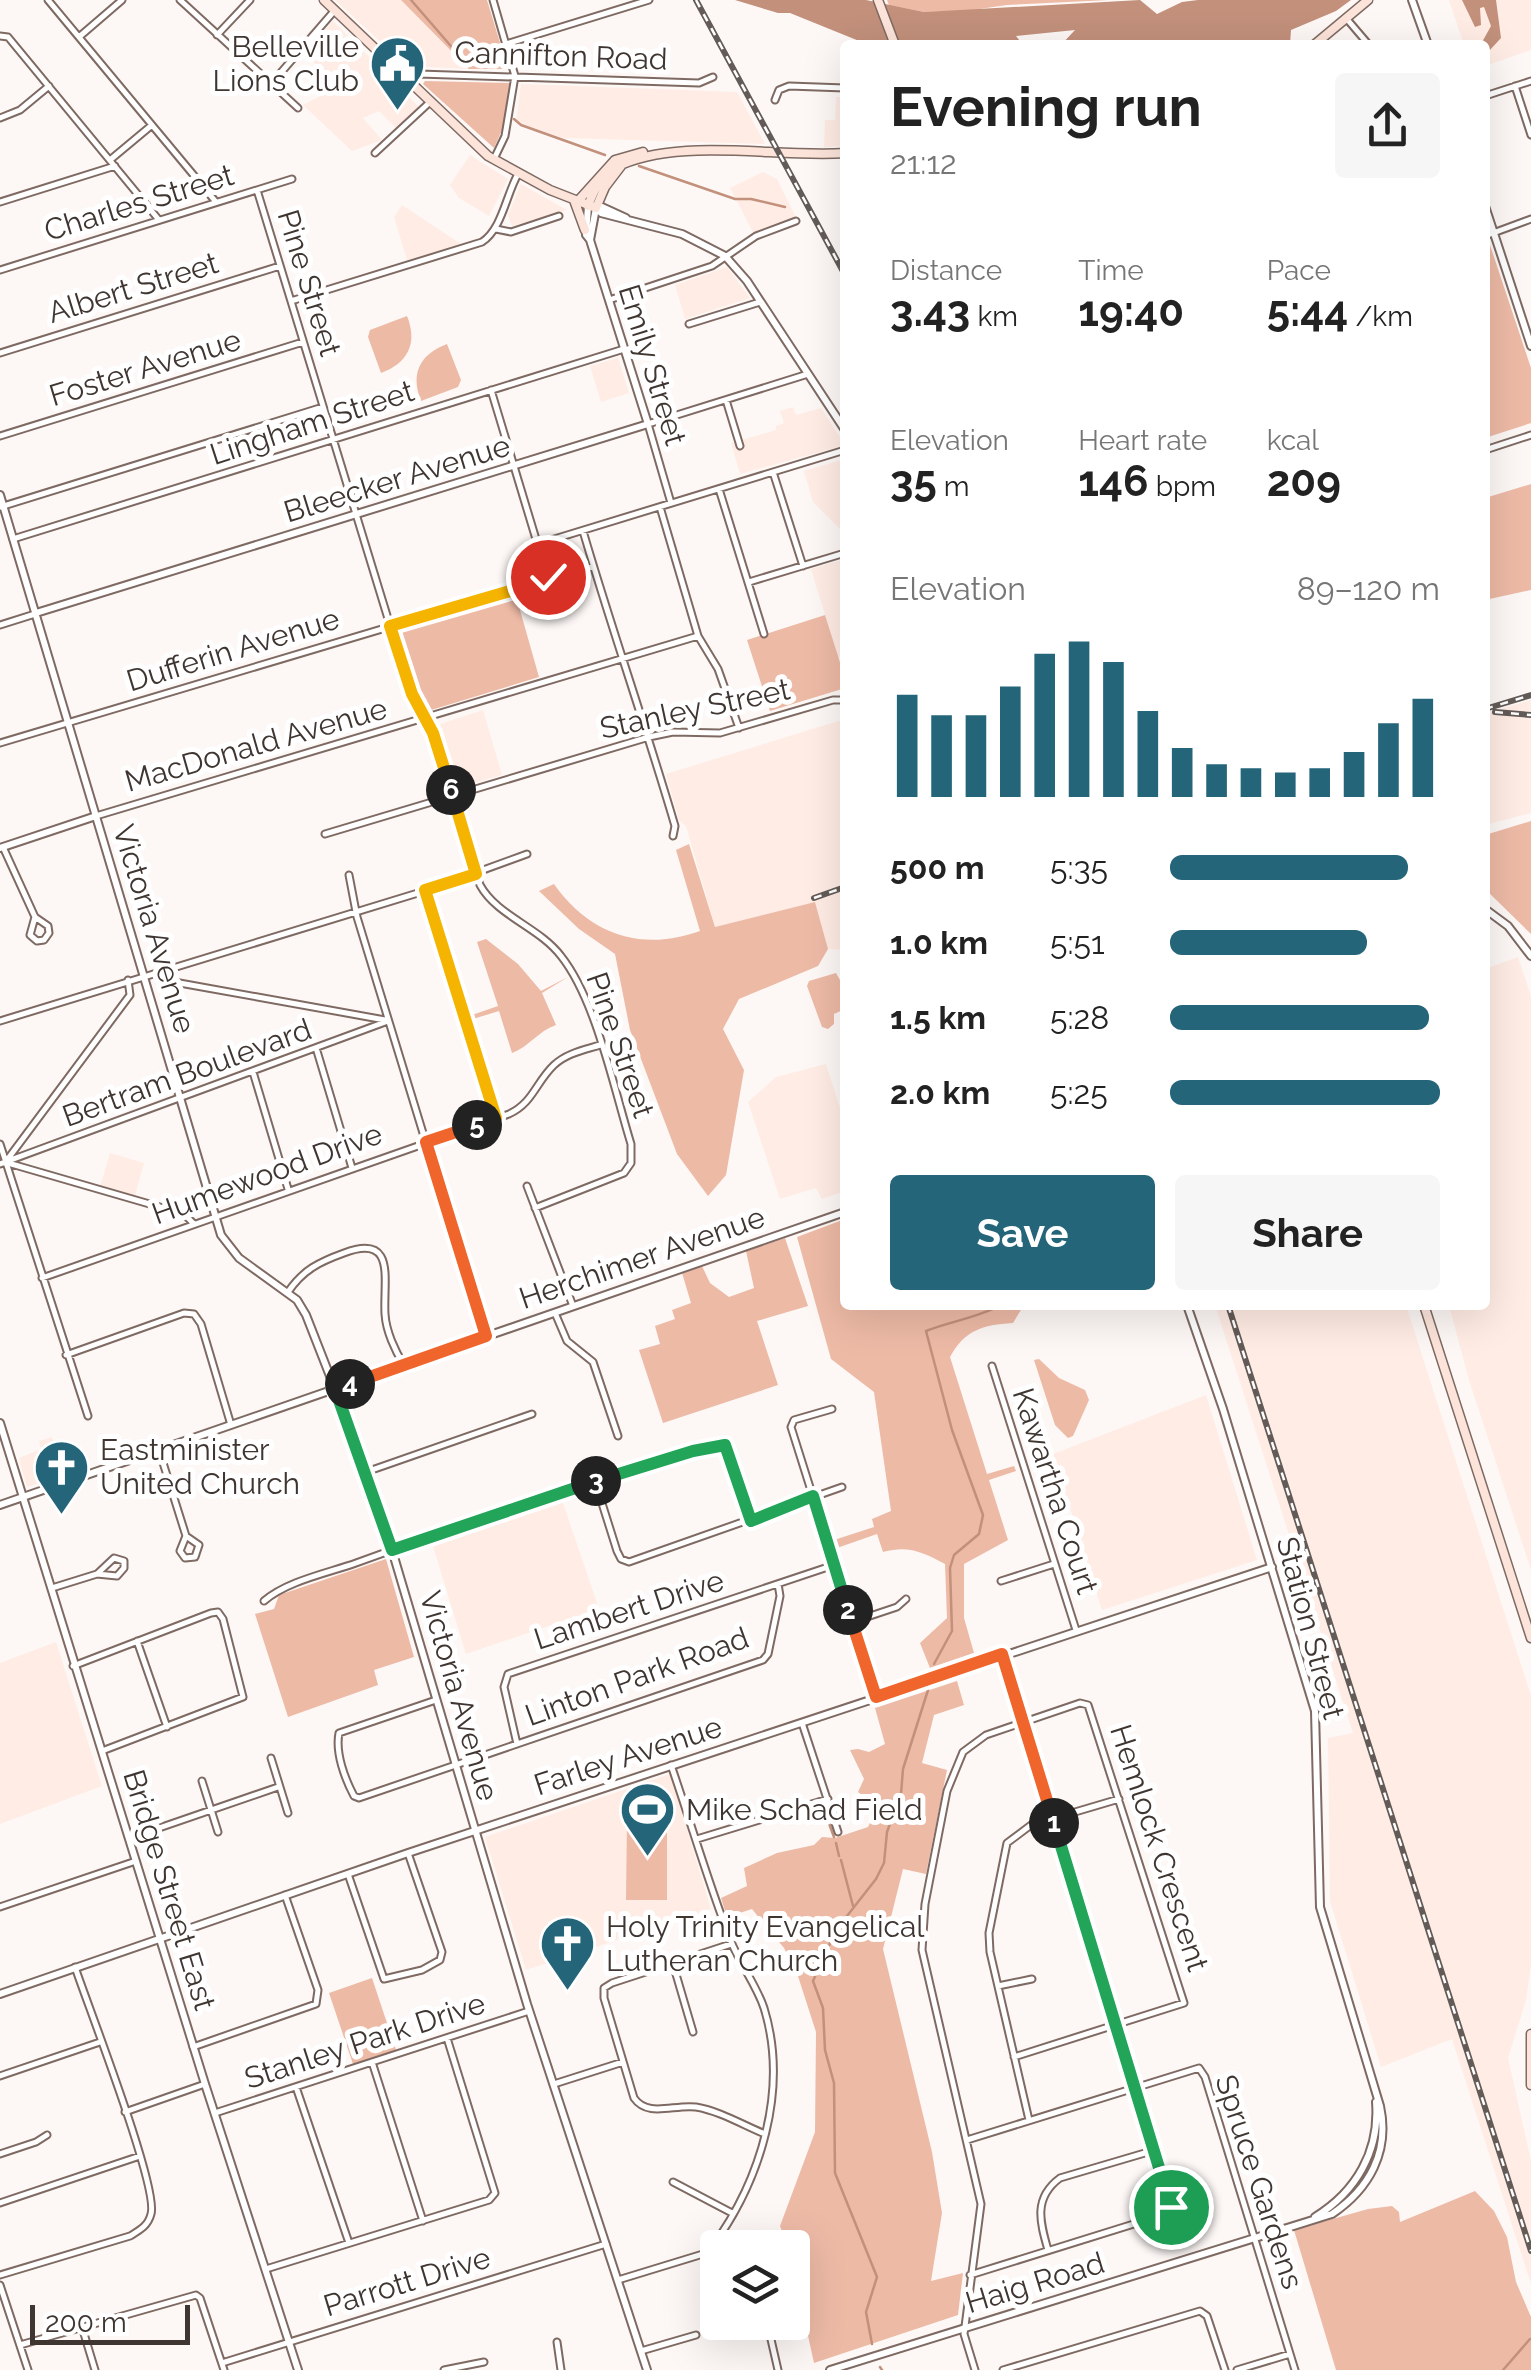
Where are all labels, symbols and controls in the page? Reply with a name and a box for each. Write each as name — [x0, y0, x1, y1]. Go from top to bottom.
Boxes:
place label: Belleville Lions Club — [212, 29, 359, 98]
public building icon: Belleville Lions Club — [368, 34, 428, 113]
street label: Cannifton Road — [454, 34, 668, 77]
button: share — [1335, 73, 1440, 178]
text: Evening run — [890, 74, 1202, 139]
text: 21:12 — [890, 144, 957, 181]
street label: Charles Street — [40, 157, 238, 248]
street label: Pine Street — [271, 205, 348, 360]
street label: Albert Street — [44, 245, 222, 330]
text: Distance — [890, 254, 1002, 287]
text: Time — [1078, 254, 1144, 287]
text: Pace — [1267, 254, 1331, 287]
street label: Emily Street — [611, 280, 694, 449]
text: 3.43 — [890, 287, 970, 336]
text: 19:40 — [1078, 287, 1184, 336]
text: 5:44 — [1267, 287, 1348, 336]
text: km — [970, 300, 1018, 333]
text: /km — [1348, 300, 1413, 333]
street label: Foster Avenue — [45, 322, 245, 413]
street label: Lingham Street — [205, 373, 418, 472]
text: Elevation — [890, 424, 1009, 457]
text: Heart rate — [1078, 424, 1207, 457]
text: kcal — [1267, 424, 1319, 457]
street label: Bleecker Avenue — [280, 428, 514, 530]
text: 35 — [890, 457, 937, 506]
text: 146 — [1078, 457, 1149, 506]
text: 209 — [1267, 457, 1341, 506]
text: m — [937, 470, 970, 503]
text: bpm — [1149, 470, 1216, 503]
pin — [506, 535, 591, 620]
icon: check — [521, 550, 576, 605]
text: Elevation — [890, 570, 1026, 607]
text: 89–120 m — [1297, 570, 1440, 607]
street label: Dufferin Avenue — [122, 601, 343, 698]
street label: Stanley Street — [597, 671, 793, 746]
street label: MacDonald Avenue — [121, 690, 391, 799]
pin: 6 — [426, 765, 476, 815]
text: 6 — [443, 773, 460, 806]
street label: Victoria Avenue — [106, 820, 203, 1037]
text: 500 m — [890, 849, 985, 886]
text: 5:35 — [1050, 849, 1108, 886]
text: 1.0 km — [890, 924, 988, 961]
text: 5:51 — [1050, 924, 1105, 961]
street label: Pine Street — [579, 968, 662, 1122]
text: 1.5 km — [890, 999, 986, 1036]
text: 5:28 — [1050, 999, 1109, 1036]
street label: Bertram Boulevard — [58, 1011, 316, 1134]
text: 2.0 km — [890, 1074, 990, 1111]
text: 5:25 — [1050, 1074, 1108, 1111]
pin: 5 — [452, 1100, 502, 1150]
text: 5 — [469, 1108, 485, 1141]
street label: Humewood Drive — [147, 1116, 387, 1231]
button: Save — [890, 1175, 1155, 1290]
button: Share — [1175, 1175, 1440, 1290]
street label: Herchimer Avenue — [515, 1199, 769, 1316]
pin: 4 — [325, 1359, 375, 1409]
text: 4 — [342, 1367, 358, 1400]
street label: Kawartha Court — [1006, 1383, 1105, 1598]
place label: Eastminister United Church — [100, 1432, 300, 1501]
church icon: Eastminister United Church — [31, 1437, 91, 1516]
pin: 3 — [571, 1456, 621, 1506]
text: 3 — [588, 1464, 604, 1497]
street label: Station Street — [1269, 1533, 1352, 1723]
street label: Lambert Drive — [530, 1562, 728, 1657]
pin: 2 — [823, 1585, 873, 1635]
street label: Victoria Avenue — [413, 1587, 506, 1805]
text: 2 — [840, 1593, 856, 1626]
street label: Linton Park Road — [520, 1620, 753, 1733]
street label: Farley Avenue — [530, 1709, 726, 1802]
street label: Hemlock Crescent — [1103, 1720, 1216, 1976]
street label: Bridge Street East — [116, 1765, 223, 2014]
sports icon: Mike Schad Field — [617, 1780, 677, 1859]
place label: Mike Schad Field — [686, 1792, 923, 1827]
pin: 1 — [1029, 1798, 1079, 1848]
text: 1 — [1047, 1806, 1061, 1839]
place label: Holy Trinity Evangelical Lutheran Church — [606, 1909, 925, 1978]
church icon: Holy Trinity Evangelical Lutheran Church — [537, 1914, 597, 1993]
street label: Stanley Park Drive — [240, 1985, 489, 2096]
street label: Spruce Gardens — [1208, 2070, 1311, 2293]
pin — [1129, 2165, 1214, 2250]
icon: arrive — [1144, 2180, 1199, 2235]
map controls — [700, 2230, 810, 2340]
button: layers — [700, 2230, 810, 2340]
street label: Parrott Drive — [319, 2240, 494, 2323]
street label: Haig Road — [961, 2245, 1108, 2320]
scale bar — [30, 2300, 190, 2344]
text: 200 m — [45, 2306, 127, 2339]

